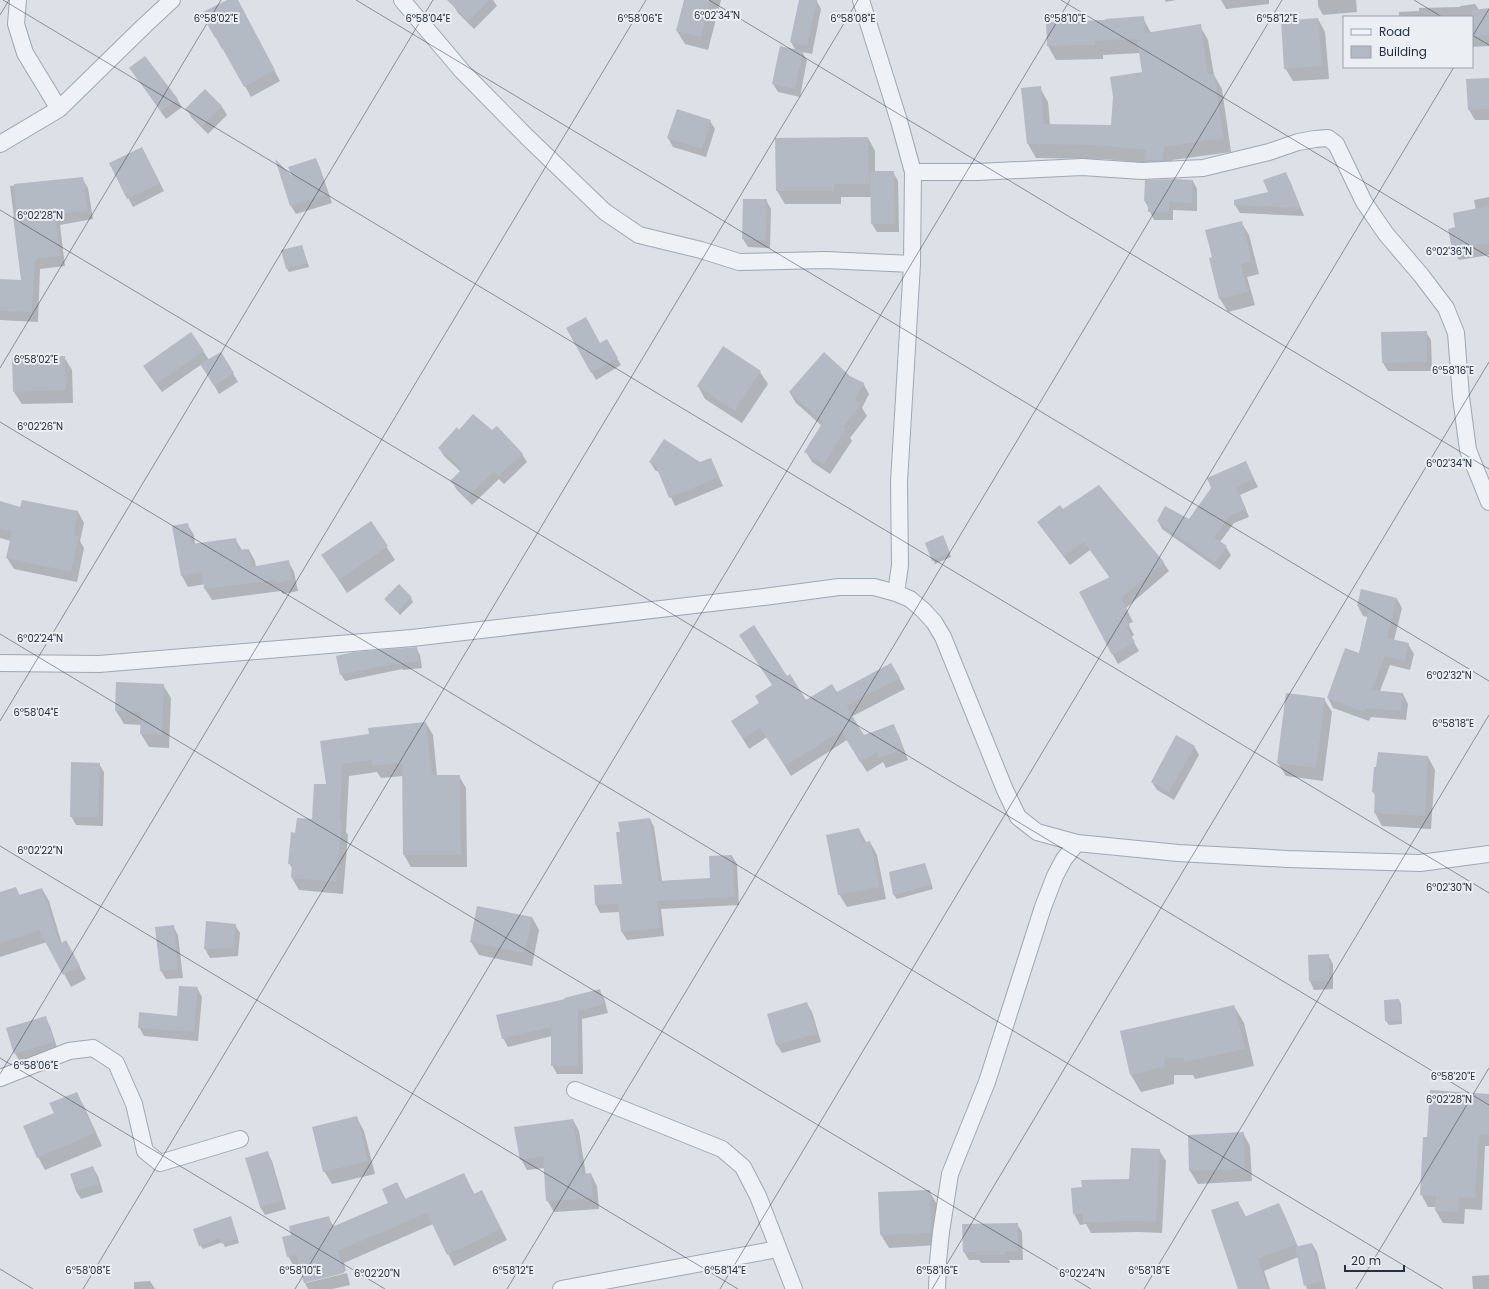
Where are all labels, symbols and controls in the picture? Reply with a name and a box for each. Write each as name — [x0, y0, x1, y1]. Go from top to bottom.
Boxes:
text: 6°02'34"N — [694, 8, 740, 23]
text: 6°58'02"E — [194, 11, 238, 26]
text: 6°58'04"E — [405, 11, 451, 26]
text: 6°58'06"E — [617, 11, 663, 26]
text: 6°58'08"E — [830, 11, 876, 26]
text: 6°58'10"E — [1044, 11, 1086, 26]
text: 6°58'12"E — [1256, 11, 1298, 26]
legend — [1343, 16, 1473, 68]
text: Road — [1379, 23, 1410, 40]
text: Building — [1379, 43, 1427, 60]
text: 6°02'28"N — [17, 208, 63, 223]
text: 6°02'36"N — [1426, 244, 1472, 259]
text: 6°58'02"E — [14, 352, 58, 367]
text: 6°58'16"E — [1432, 363, 1474, 378]
text: 6°02'26"N — [17, 419, 63, 434]
text: 6°02'34"N — [1426, 456, 1472, 471]
text: 6°02'24"N — [17, 631, 63, 646]
text: 6°02'32"N — [1426, 668, 1472, 683]
text: 6°58'04"E — [13, 705, 59, 720]
text: 6°58'18"E — [1432, 716, 1474, 731]
text: 6°02'22"N — [17, 843, 63, 858]
text: 6°02'30"N — [1426, 880, 1472, 895]
text: 6°58'06"E — [13, 1058, 59, 1073]
text: 6°58'20"E — [1431, 1069, 1475, 1084]
text: 6°02'28"N — [1426, 1092, 1472, 1107]
scale bar — [1345, 1247, 1404, 1273]
text: 20 m — [1351, 1252, 1381, 1269]
text: 6°58'08"E — [65, 1263, 111, 1278]
text: 6°58'10"E — [279, 1263, 321, 1278]
text: 6°58'12"E — [492, 1263, 534, 1278]
text: 6°58'14"E — [704, 1263, 746, 1278]
text: 6°58'16"E — [916, 1263, 958, 1278]
text: 6°58'18"E — [1128, 1263, 1170, 1278]
text: 6°02'20"N — [354, 1266, 400, 1281]
text: 6°02'24"N — [1059, 1266, 1105, 1281]

